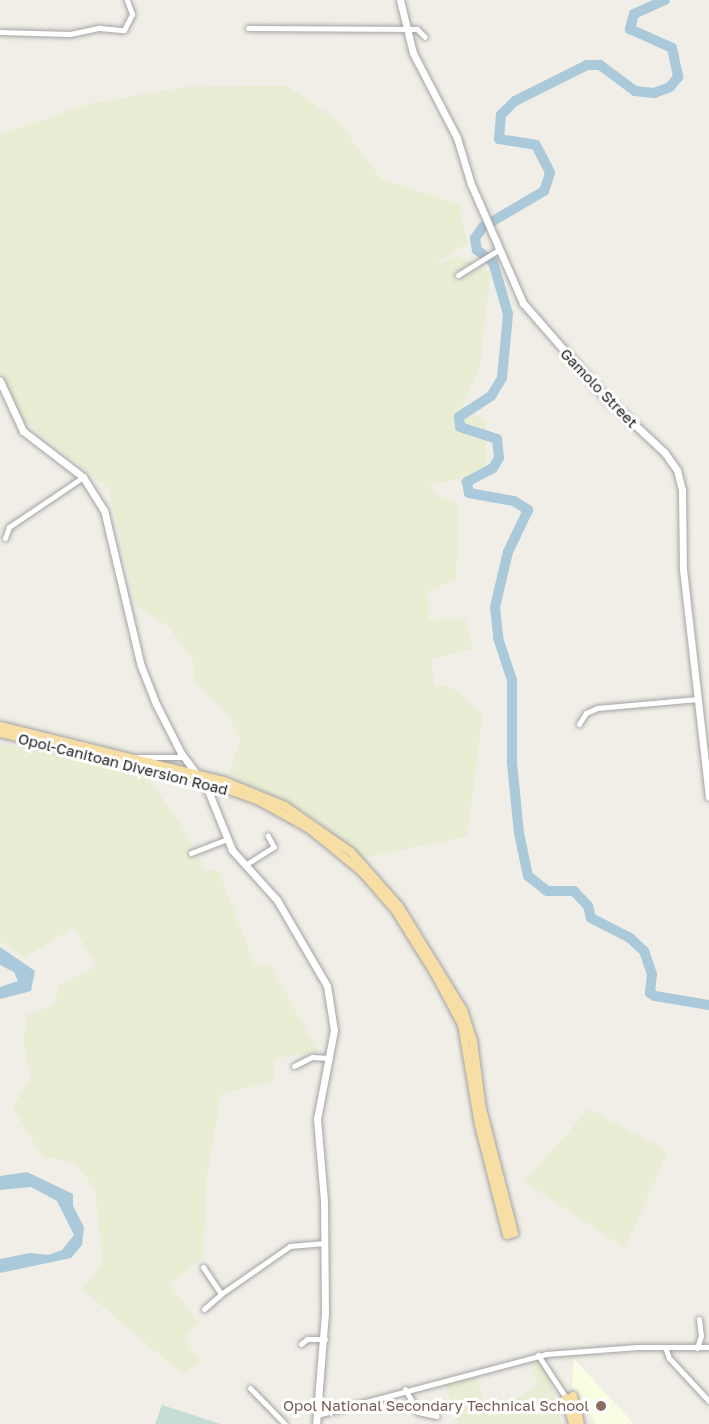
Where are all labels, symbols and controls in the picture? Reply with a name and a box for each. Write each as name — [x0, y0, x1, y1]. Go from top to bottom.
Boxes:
street label: Gamolo Street — [557, 345, 641, 431]
street label: Opol-Canitoan Diversion Road — [16, 729, 230, 799]
place label: Opol National Secondary Technical School — [283, 1397, 589, 1415]
marker: Opol National Secondary Technical School — [594, 1399, 608, 1413]

